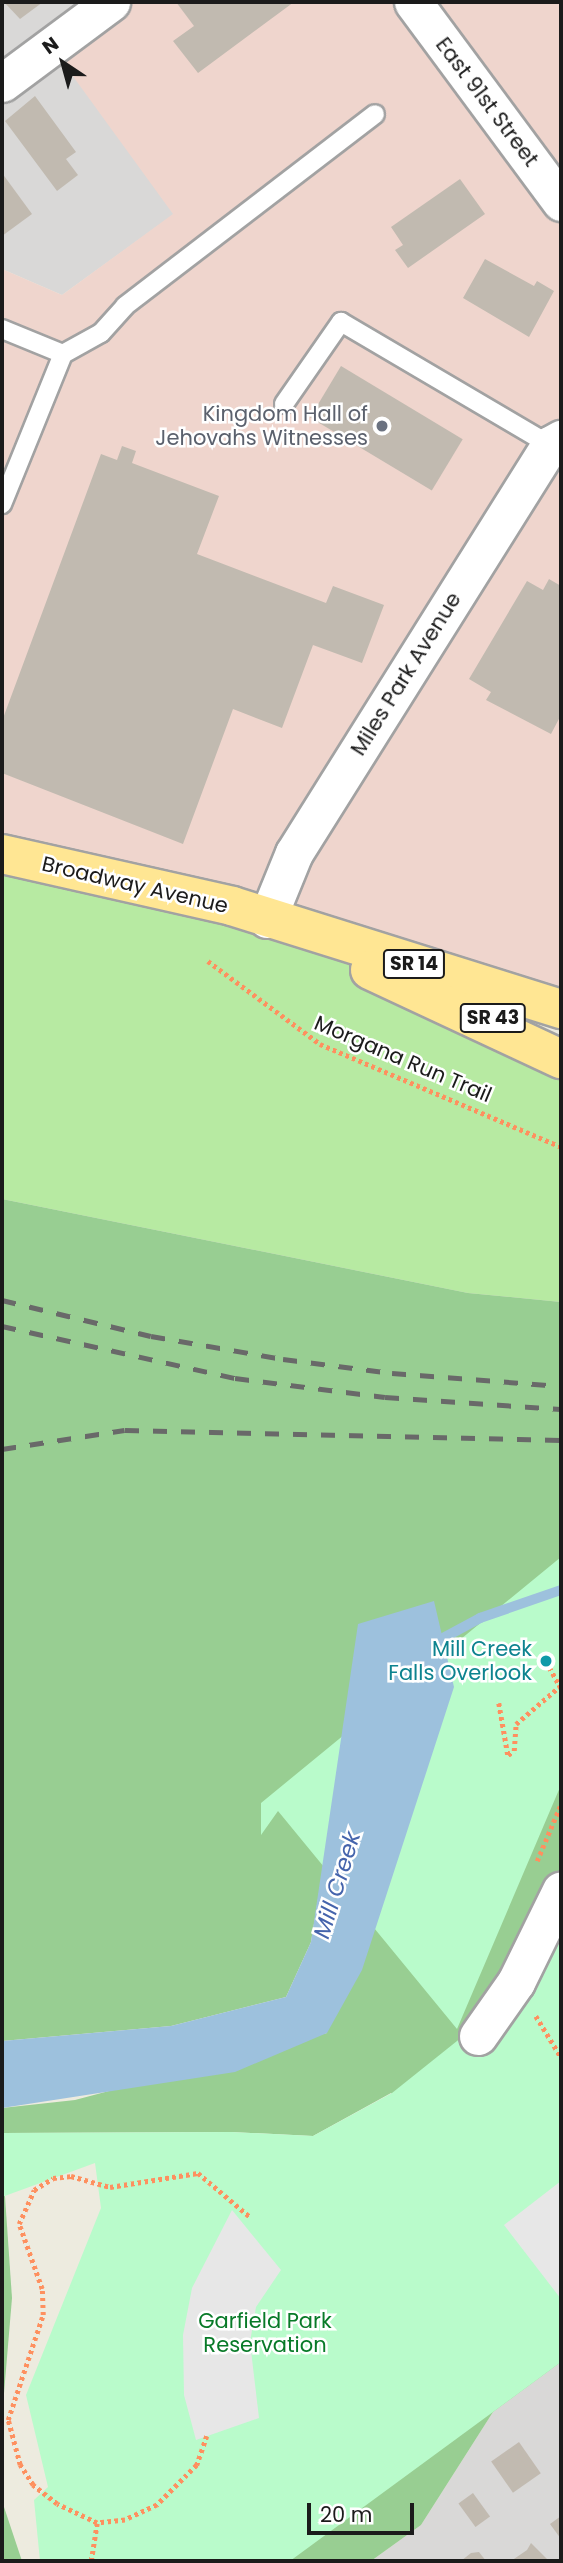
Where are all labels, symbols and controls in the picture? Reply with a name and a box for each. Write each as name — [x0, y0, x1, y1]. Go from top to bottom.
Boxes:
north arrow — [28, 28, 98, 98]
text: N — [37, 30, 64, 61]
street label: East 91st Street — [430, 33, 544, 171]
place label: Kingdom Hall of Jehovahs Witnesses — [155, 401, 368, 451]
marker: Kingdom Hall of Jehovahs Witnesses — [374, 418, 390, 434]
street label: Miles Park Avenue — [346, 588, 466, 760]
street label: Broadway Avenue — [39, 851, 231, 919]
road number: SR 14 — [382, 948, 446, 980]
road number: SR 43 — [460, 1002, 526, 1034]
street label: Morgana Run Trail — [311, 1010, 495, 1108]
place label: Mill Creek Falls Overlook — [388, 1636, 532, 1686]
marker: Mill Creek Falls Overlook — [538, 1653, 554, 1669]
water label: Mill Creek — [308, 1828, 366, 1942]
park label: Garfield Park Reservation — [198, 2308, 332, 2358]
scale bar — [311, 2490, 418, 2534]
text: 20 m — [320, 2500, 373, 2529]

